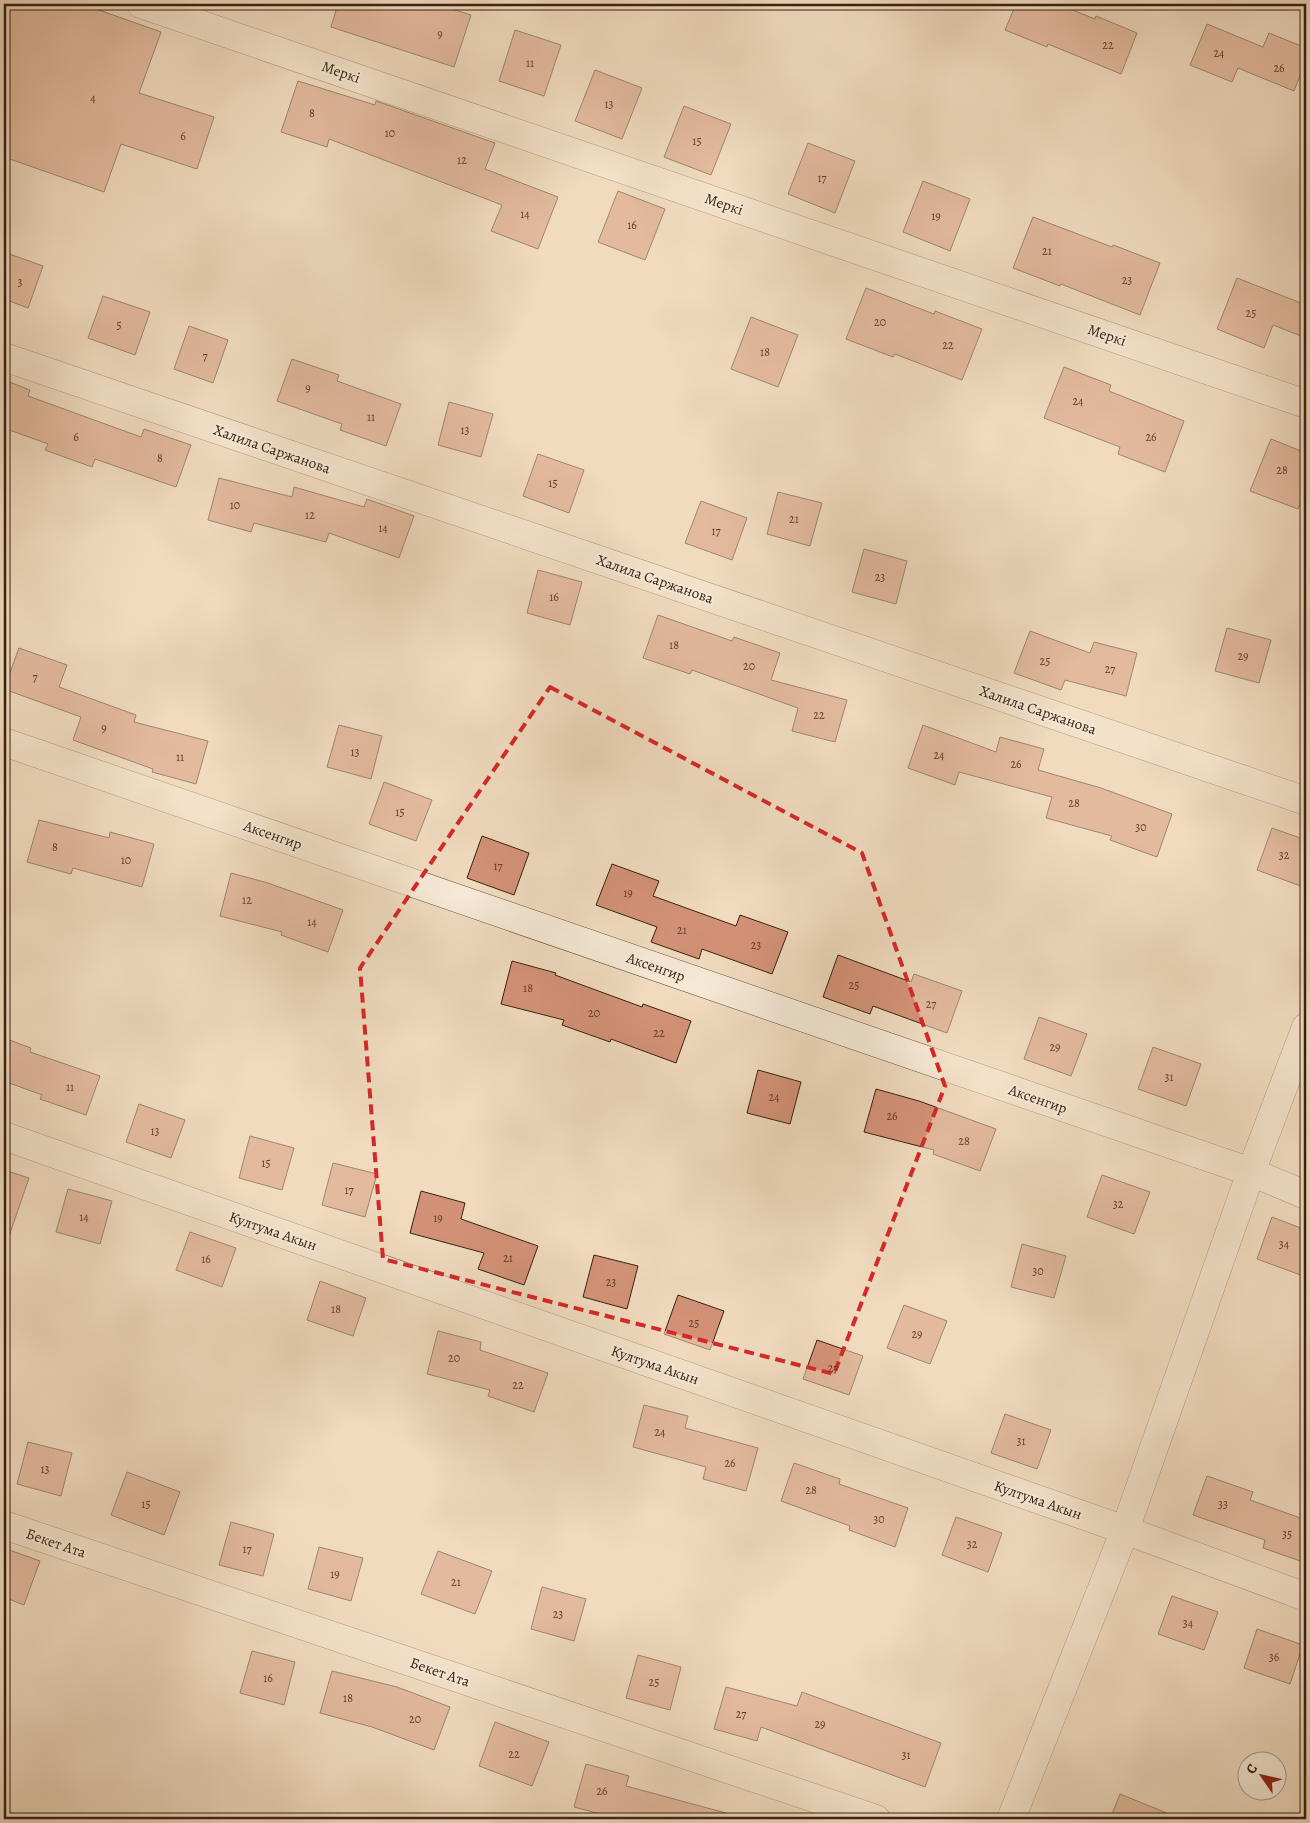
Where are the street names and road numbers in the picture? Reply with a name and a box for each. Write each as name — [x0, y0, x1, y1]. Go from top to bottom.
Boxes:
street label: Меркі — [319, 56, 363, 88]
street label: Меркі — [702, 188, 746, 220]
street label: Меркі — [1085, 319, 1129, 351]
street label: Халила Саржанова — [211, 420, 333, 478]
street label: Халила Саржанова — [594, 550, 716, 608]
street label: Халила Саржанова — [977, 681, 1099, 739]
street label: Аксенгир — [240, 815, 305, 854]
street label: Аксенгир — [623, 947, 688, 986]
street label: Аксенгир — [1005, 1079, 1070, 1118]
street label: Култума Акын — [226, 1207, 320, 1255]
street label: Култума Акын — [608, 1341, 702, 1389]
street label: Култума Акын — [991, 1476, 1085, 1524]
street label: Бекет Ата — [23, 1523, 89, 1563]
street label: Бекет Ата — [407, 1652, 473, 1692]

